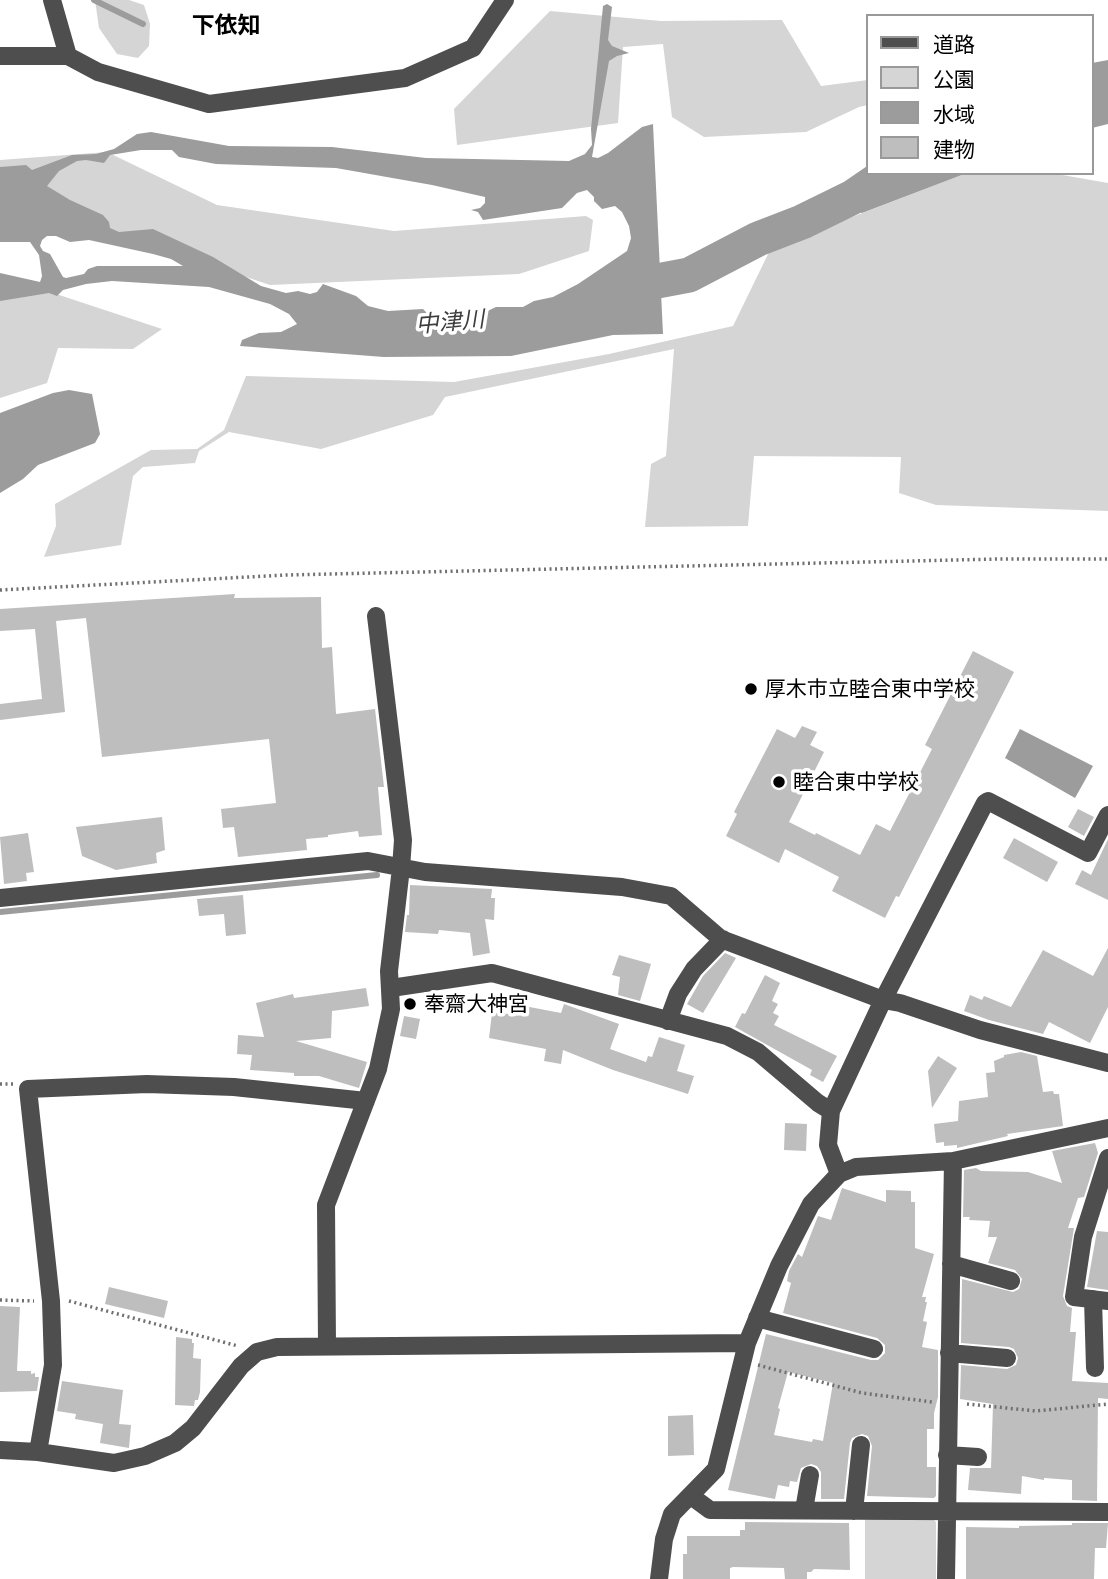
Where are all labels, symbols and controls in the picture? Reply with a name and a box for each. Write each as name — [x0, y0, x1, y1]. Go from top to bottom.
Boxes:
district label: 下依知 — [192, 11, 260, 39]
legend — [866, 14, 1094, 175]
text: 道路 — [933, 31, 975, 56]
text: 公園 — [933, 66, 975, 91]
text: 水域 — [933, 101, 975, 126]
text: 建物 — [933, 136, 975, 161]
water label: 中津川 — [414, 305, 486, 339]
place label: 厚木市立睦合東中学校 — [765, 676, 975, 702]
marker: 厚木市立睦合東中学校 — [743, 681, 759, 697]
place label: 睦合東中学校 — [793, 769, 919, 795]
marker: 睦合東中学校 — [771, 774, 787, 790]
place label: 奉齋大神宮 — [424, 991, 529, 1017]
marker: 奉齋大神宮 — [402, 996, 418, 1012]

